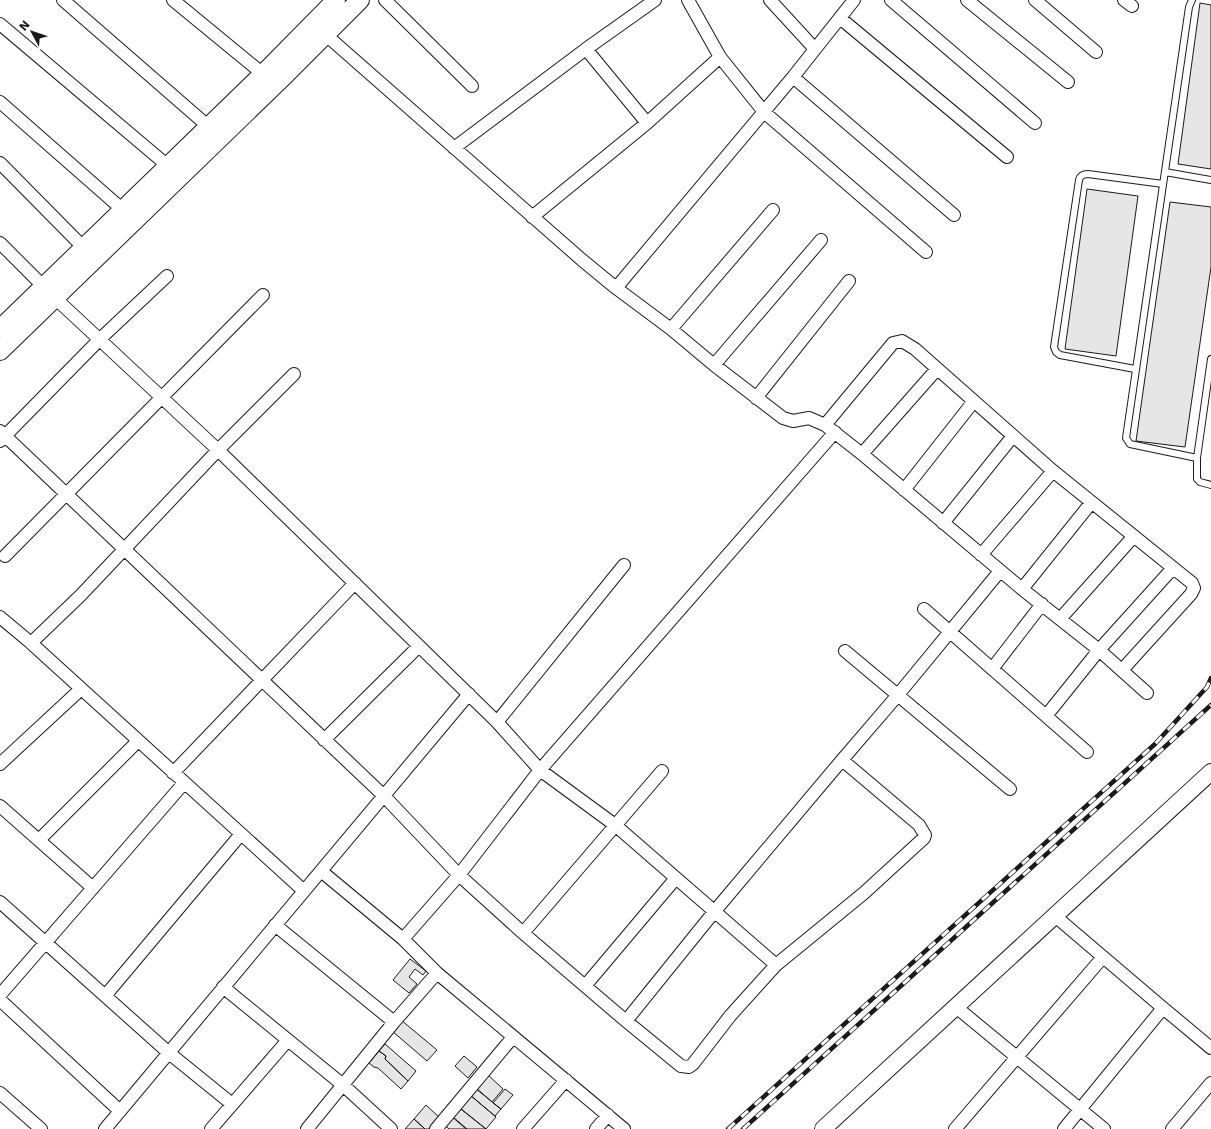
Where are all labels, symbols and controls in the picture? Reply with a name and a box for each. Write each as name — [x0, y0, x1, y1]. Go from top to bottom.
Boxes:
north arrow — [12, 12, 52, 52]
text: N — [17, 18, 33, 34]

